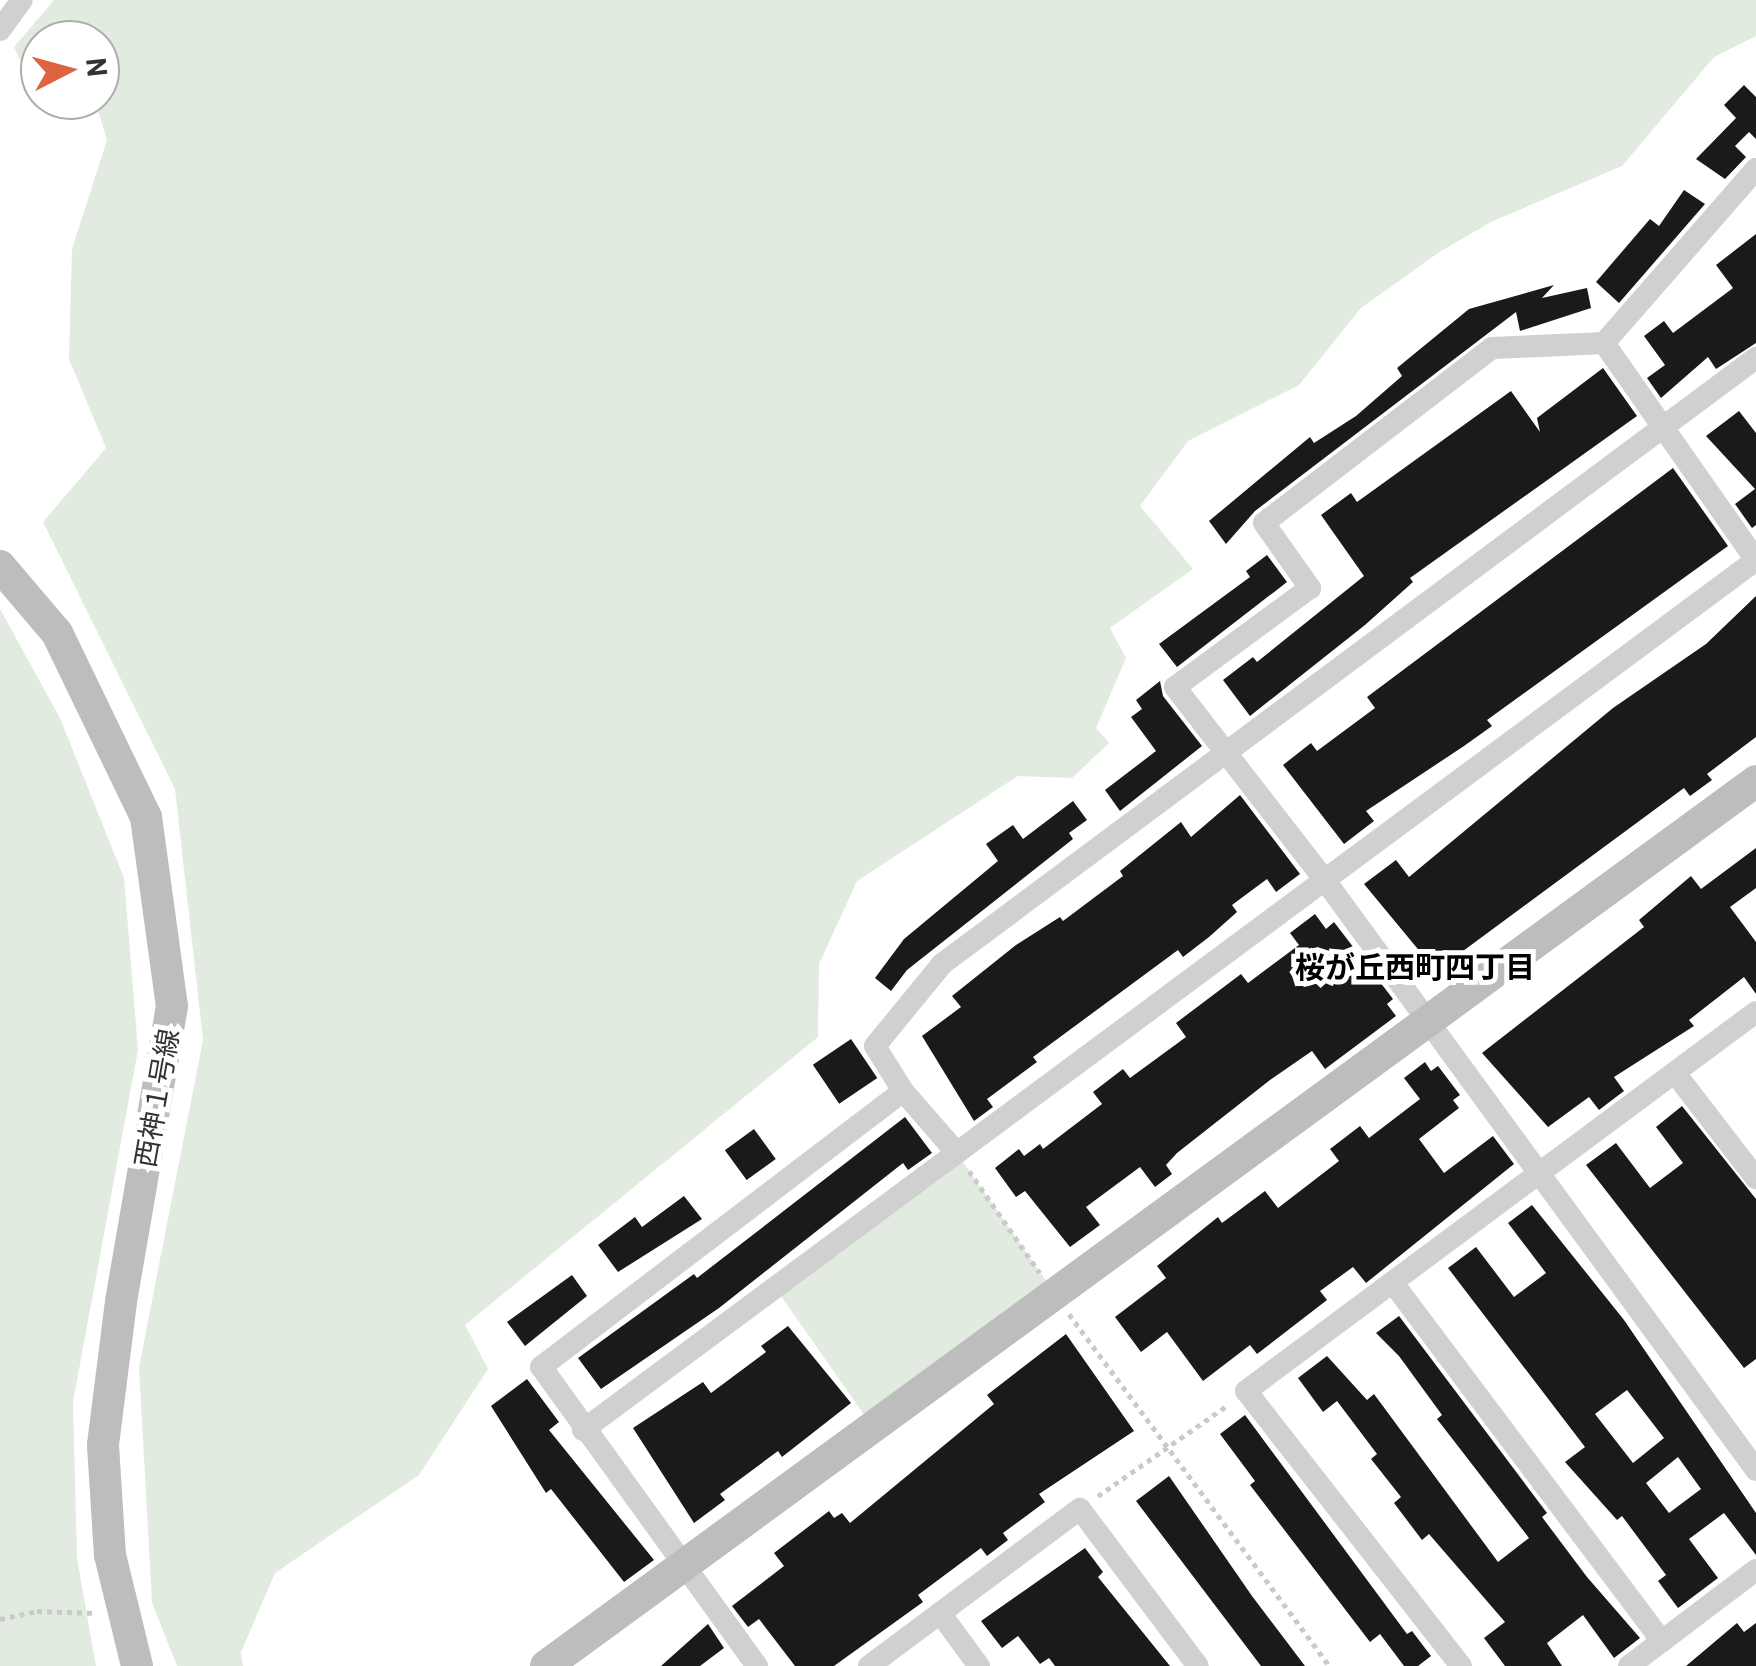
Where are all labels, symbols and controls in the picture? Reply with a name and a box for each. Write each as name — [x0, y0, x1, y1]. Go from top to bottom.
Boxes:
north arrow — [20, 20, 120, 120]
text: N — [80, 56, 116, 78]
district label: 桜が丘西町四丁目 — [1295, 948, 1535, 984]
street label: 西神１号線 — [127, 1026, 185, 1170]

